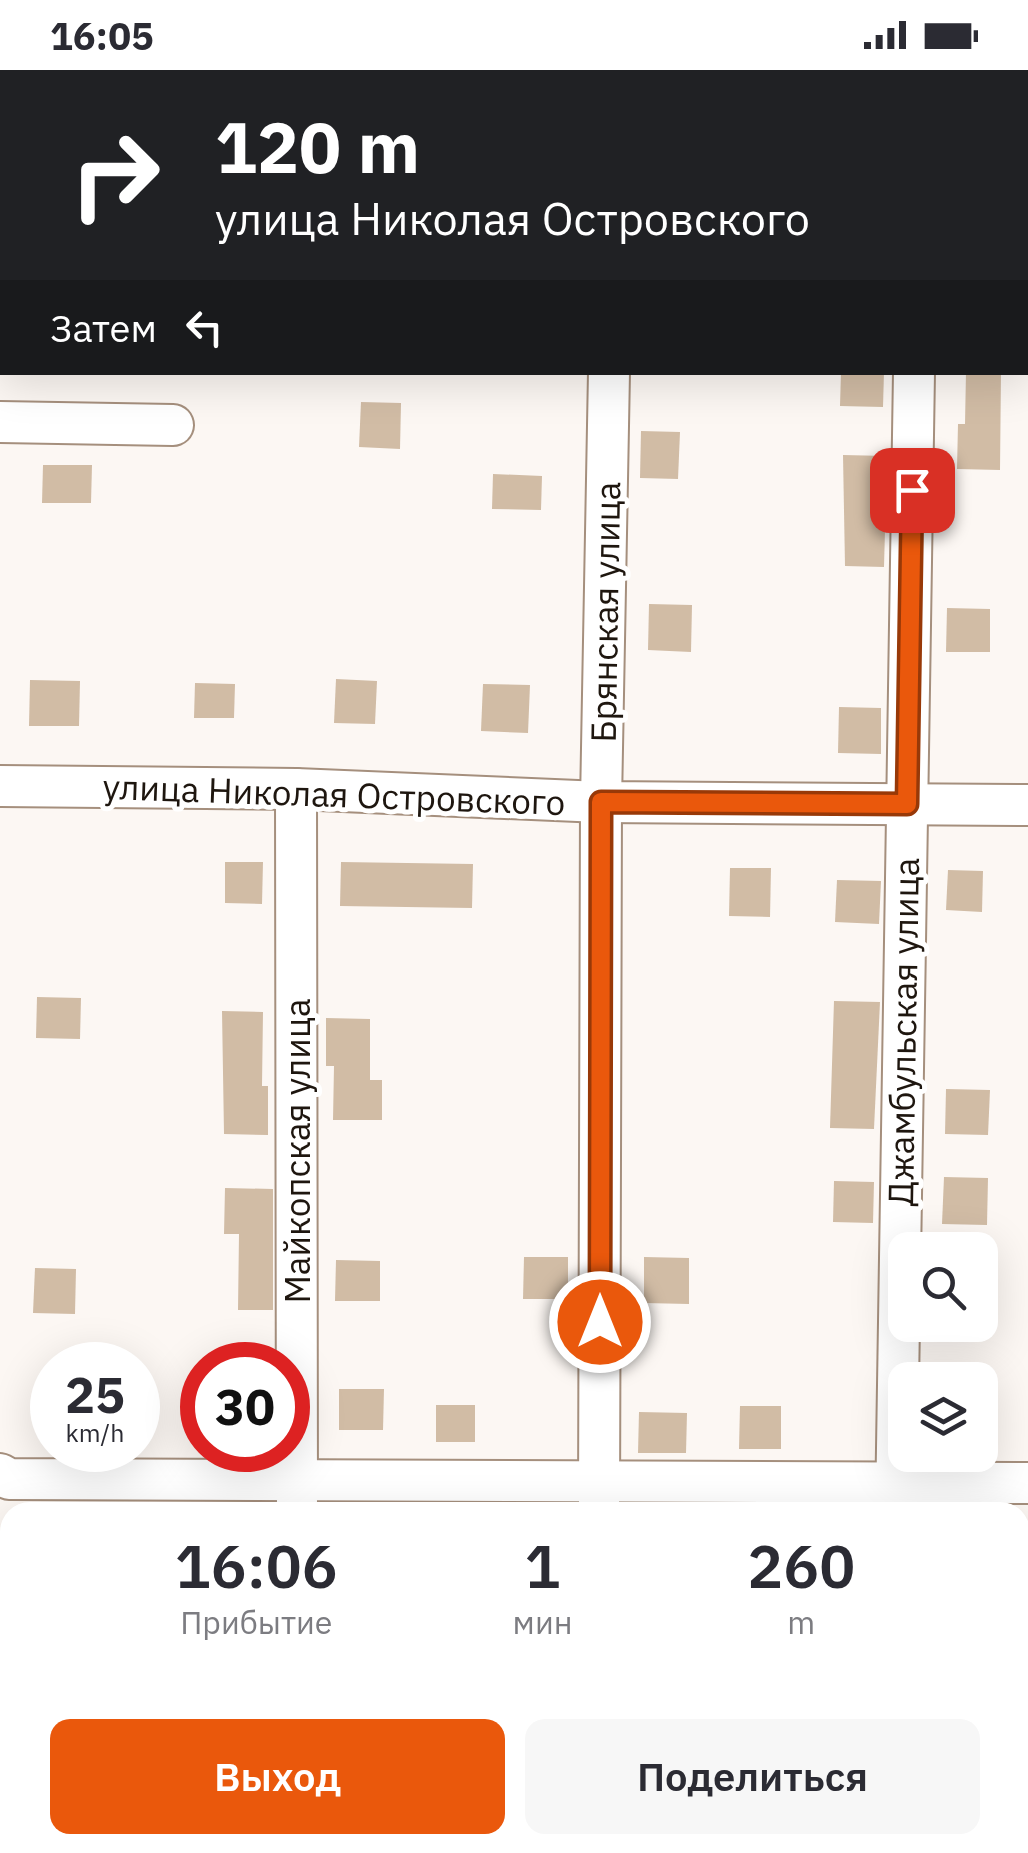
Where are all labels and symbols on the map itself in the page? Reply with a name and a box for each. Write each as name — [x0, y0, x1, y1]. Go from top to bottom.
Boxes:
pin — [870, 448, 955, 533]
street label: Брянская улица — [580, 481, 630, 743]
street label: улица Николая Островского — [102, 763, 566, 825]
street label: Джамбульская улица — [877, 857, 929, 1207]
street label: Майкопская улица — [274, 998, 320, 1304]
position arrow — [548, 1270, 652, 1374]
speed limit sign: 30 — [180, 1342, 310, 1472]

